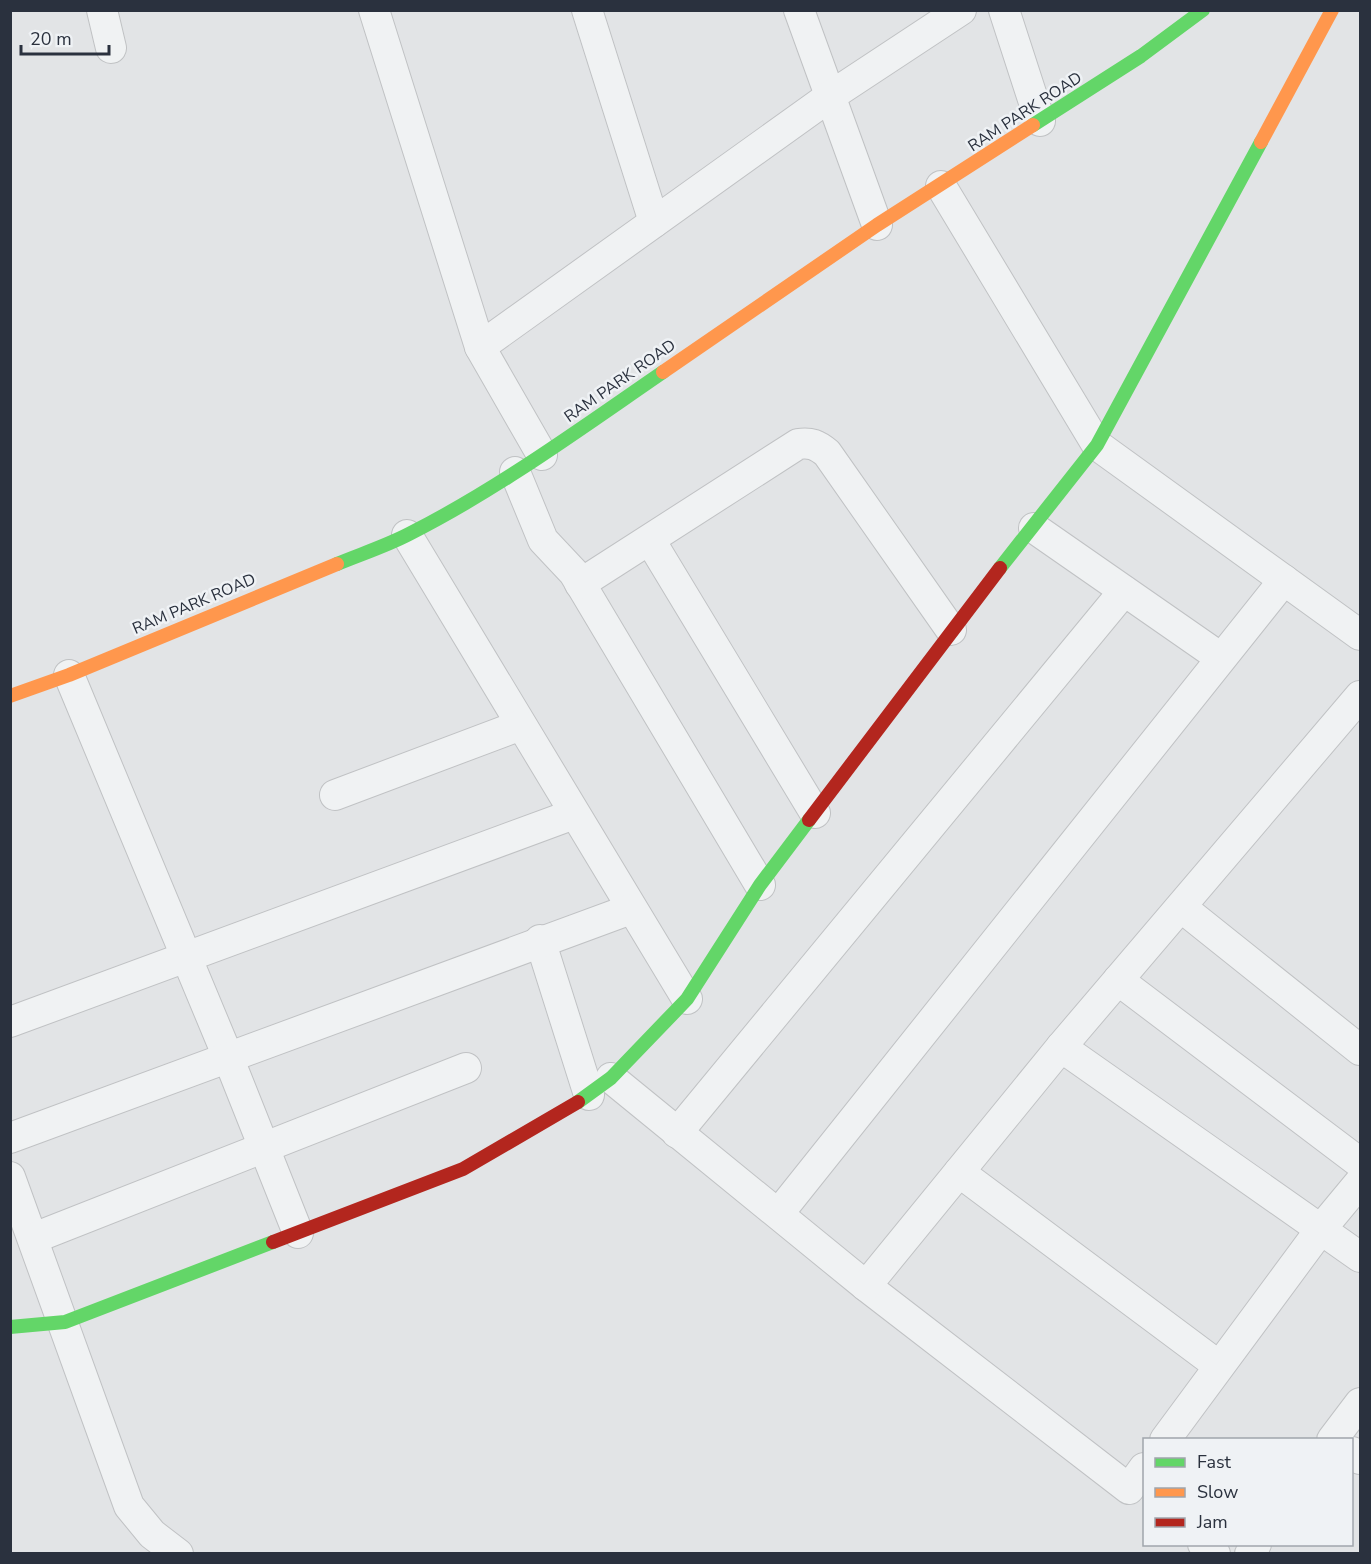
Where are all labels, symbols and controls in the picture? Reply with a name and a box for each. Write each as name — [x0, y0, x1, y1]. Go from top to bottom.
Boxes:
scale bar — [21, 18, 110, 56]
text: 20 m — [30, 27, 72, 51]
street label: RAM PARK ROAD — [964, 67, 1086, 157]
street label: RAM PARK ROAD — [560, 334, 680, 428]
street label: RAM PARK ROAD — [129, 568, 259, 640]
legend — [1143, 1438, 1353, 1546]
text: Fast — [1197, 1450, 1232, 1474]
text: Slow — [1197, 1480, 1238, 1504]
text: Jam — [1196, 1510, 1228, 1534]

